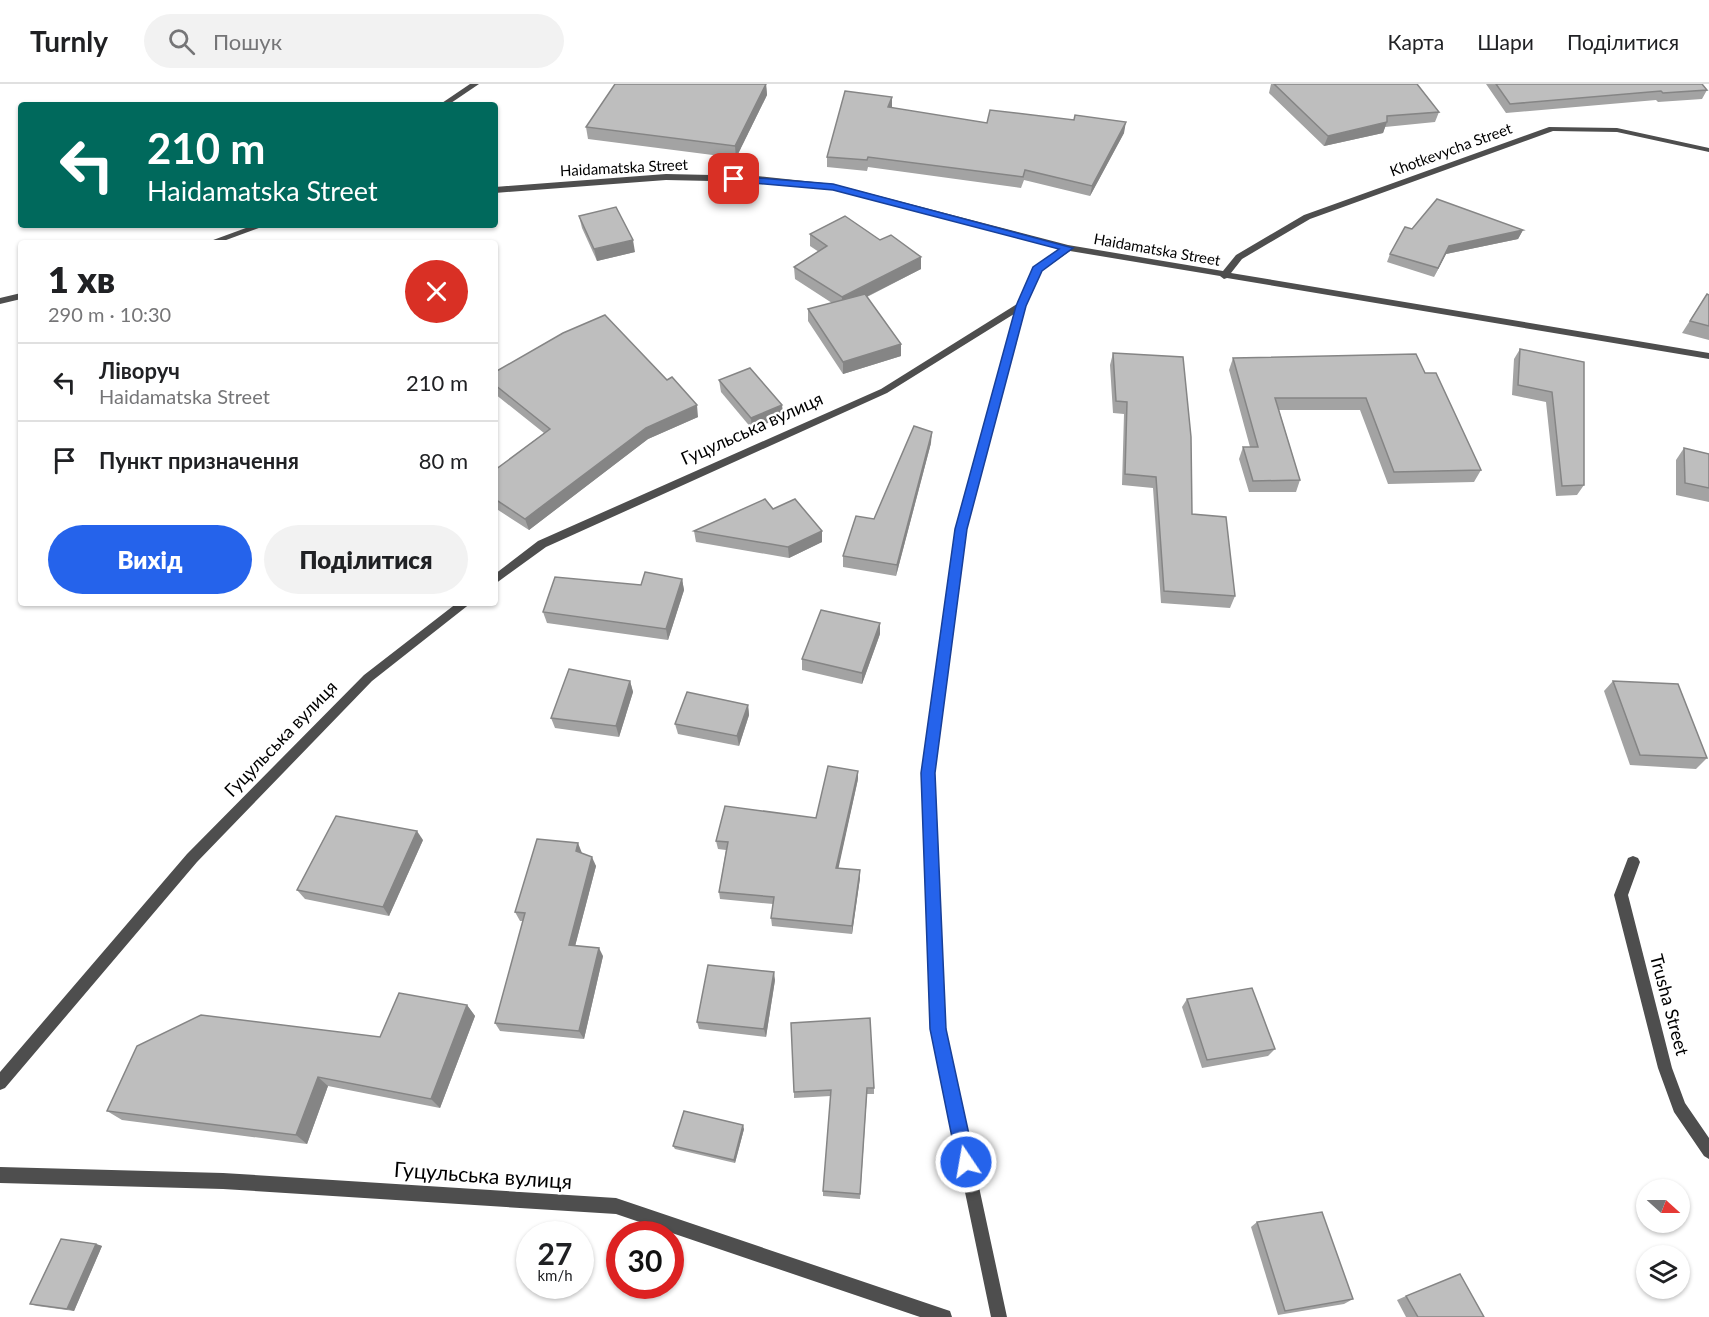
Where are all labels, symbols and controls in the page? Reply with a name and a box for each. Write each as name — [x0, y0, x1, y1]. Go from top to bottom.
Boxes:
search box — [144, 14, 564, 68]
text: Turnly — [30, 24, 108, 58]
icon: search — [165, 25, 198, 58]
text: Пошук — [213, 28, 282, 55]
text: Карта — [1388, 29, 1444, 54]
text: Шари — [1477, 29, 1534, 54]
text: Поділитися — [1567, 29, 1679, 54]
street label: Khotkevycha Street — [1387, 118, 1515, 180]
text: 210 m — [147, 123, 265, 173]
icon: left — [48, 126, 126, 204]
pin — [708, 153, 759, 204]
street label: Haidamatska Street — [560, 155, 689, 179]
icon: arrive — [717, 162, 750, 195]
text: Haidamatska Street — [147, 174, 378, 207]
street label: Haidamatska Street — [1093, 229, 1222, 269]
text: 1 хв — [48, 257, 115, 301]
button: close — [405, 260, 468, 323]
text: 290 m · 10:30 — [48, 302, 171, 326]
text: Ліворуч — [99, 357, 180, 384]
icon: left — [48, 366, 81, 399]
text: 210 m — [406, 369, 468, 396]
text: Haidamatska Street — [99, 384, 270, 408]
street label: Гуцульська вулиця — [677, 387, 826, 469]
icon: arrive — [48, 444, 81, 477]
text: Пункт призначення — [99, 447, 299, 474]
text: 80 m — [419, 447, 468, 474]
button: Вихід — [48, 525, 252, 594]
button: Поділитися — [264, 525, 468, 594]
street label: Гуцульська вулиця — [219, 676, 341, 801]
street label: Trusha Street — [1646, 952, 1694, 1058]
position arrow — [934, 1130, 998, 1194]
street label: Гуцульська вулиця — [393, 1156, 573, 1193]
north arrow — [1636, 1179, 1690, 1233]
map controls — [1636, 1179, 1690, 1299]
speed limit sign: 30 — [606, 1221, 684, 1299]
text: 27 — [538, 1235, 572, 1271]
button: layers — [1636, 1245, 1690, 1299]
text: km/h — [537, 1266, 573, 1284]

